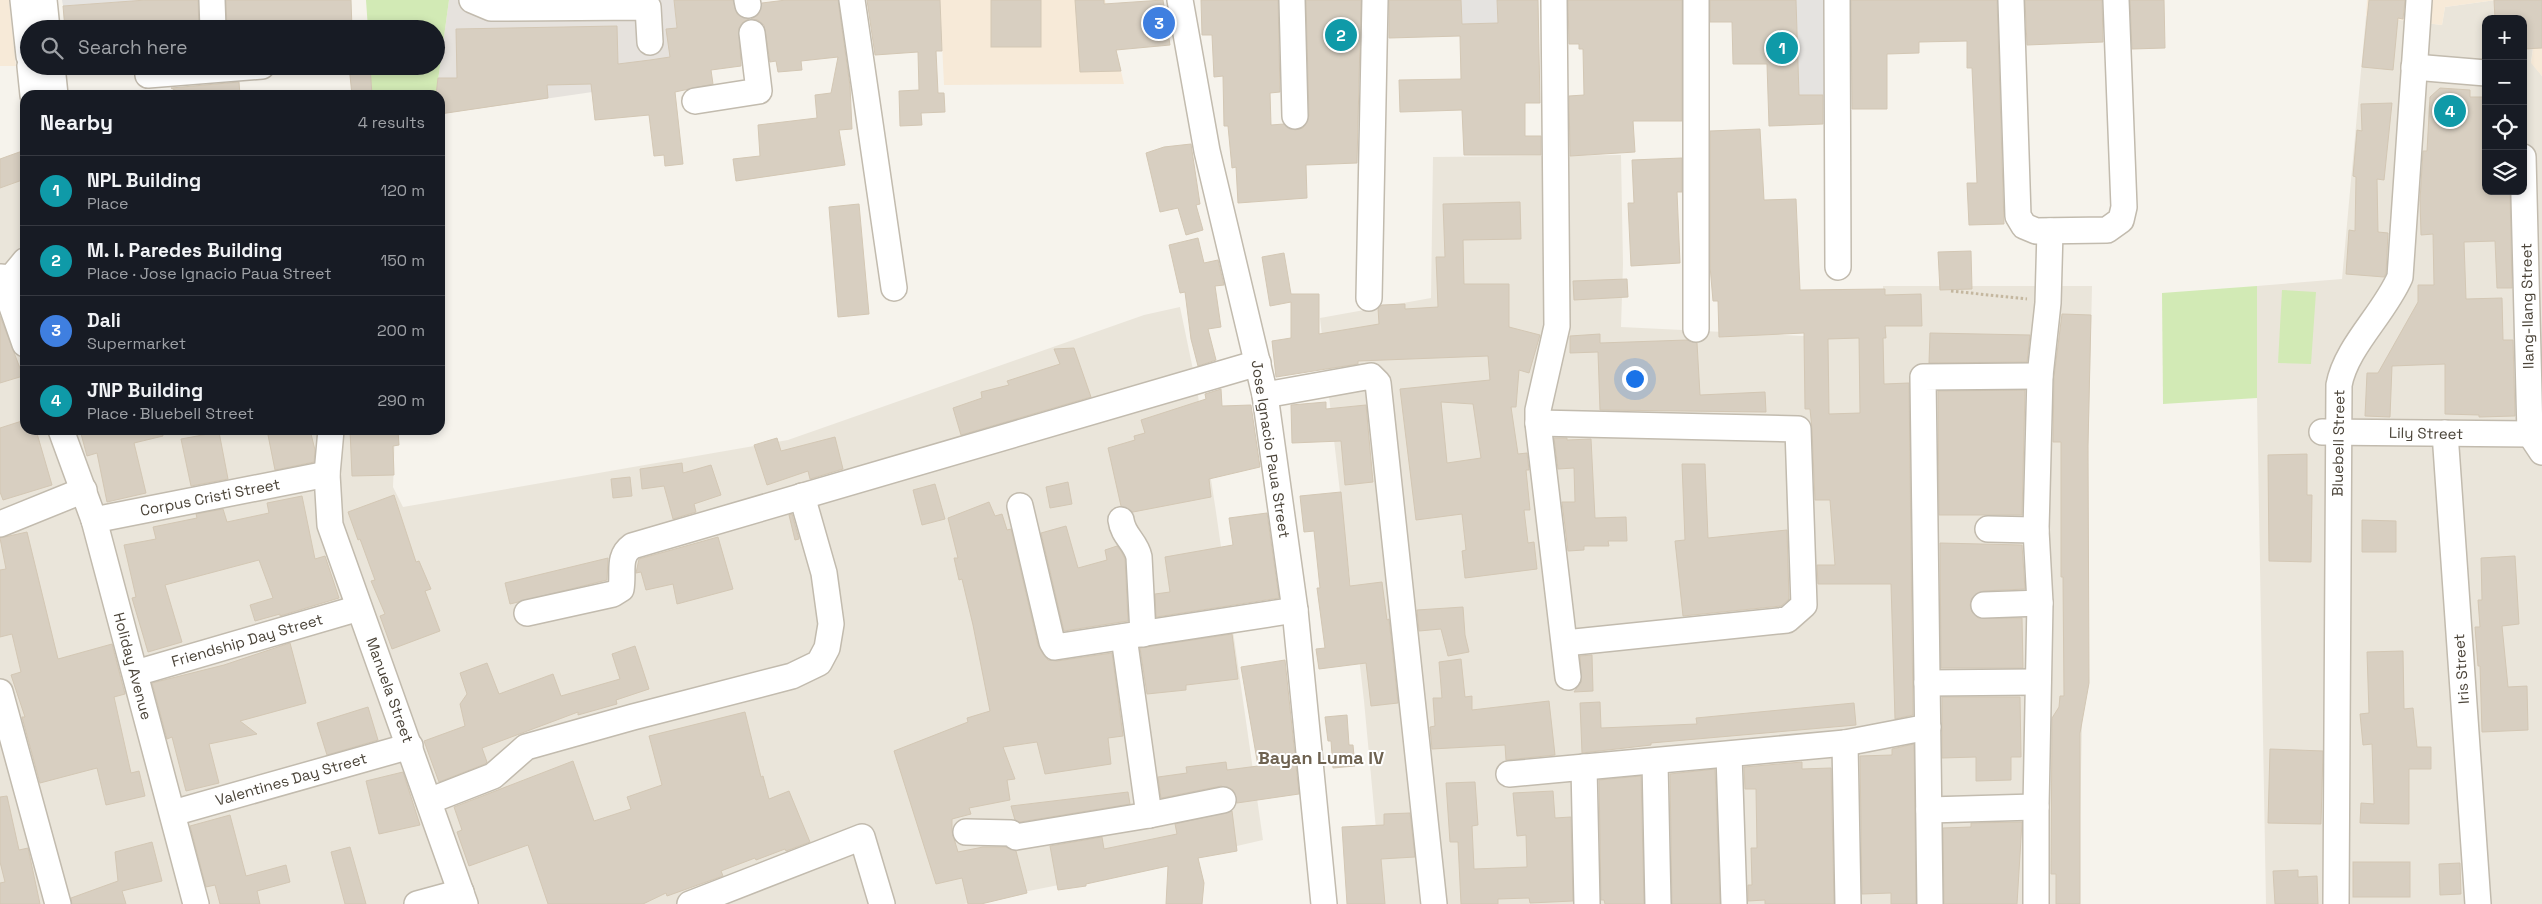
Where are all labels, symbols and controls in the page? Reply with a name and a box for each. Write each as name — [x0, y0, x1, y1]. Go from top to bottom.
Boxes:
pin: 3 — [1143, 4, 1175, 42]
map controls — [2482, 15, 2527, 195]
button: + — [2482, 15, 2527, 60]
pin: 2 — [1325, 16, 1357, 54]
search box — [20, 20, 445, 75]
pin: 1 — [1766, 29, 1798, 67]
icon: search — [38, 34, 66, 62]
text: Search here — [78, 35, 188, 60]
button: − — [2482, 60, 2527, 105]
pin: 4 — [2434, 92, 2466, 130]
button: locate — [2482, 105, 2527, 150]
text: Nearby — [40, 109, 113, 136]
text: 4 results — [358, 112, 425, 133]
button: layers — [2482, 150, 2527, 195]
text: NPL Building — [87, 168, 201, 193]
text: 1 — [52, 180, 60, 201]
text: 120 m — [381, 180, 425, 201]
text: Place — [87, 193, 129, 214]
text: M. I. Paredes Building — [87, 238, 282, 263]
street label: Ilang-Ilang Street — [2516, 243, 2538, 369]
text: 2 — [51, 250, 61, 271]
text: 150 m — [381, 250, 425, 271]
text: Place · Jose Ignacio Paua Street — [87, 263, 332, 284]
text: Dali — [87, 308, 121, 333]
text: 3 — [51, 320, 61, 341]
text: 200 m — [377, 320, 425, 341]
text: Supermarket — [87, 333, 186, 354]
street label: Jose Ignacio Paua Street — [1248, 359, 1294, 539]
your location — [1622, 366, 1648, 392]
text: JNP Building — [87, 378, 203, 403]
street label: Bluebell Street — [2328, 389, 2348, 497]
text: 4 — [51, 390, 61, 411]
text: 290 m — [377, 390, 425, 411]
text: Place · Bluebell Street — [87, 403, 254, 424]
street label: Lily Street — [2389, 423, 2463, 443]
street label: Corpus Cristi Street — [138, 474, 282, 520]
street label: Friendship Day Street — [169, 609, 325, 671]
street label: Holiday Avenue — [110, 610, 156, 722]
street label: Iris Street — [2449, 633, 2473, 705]
street label: Manuela Street — [362, 635, 418, 745]
district label: Bayan Luma IV — [1258, 746, 1384, 769]
street label: Valentines Day Street — [213, 748, 369, 810]

